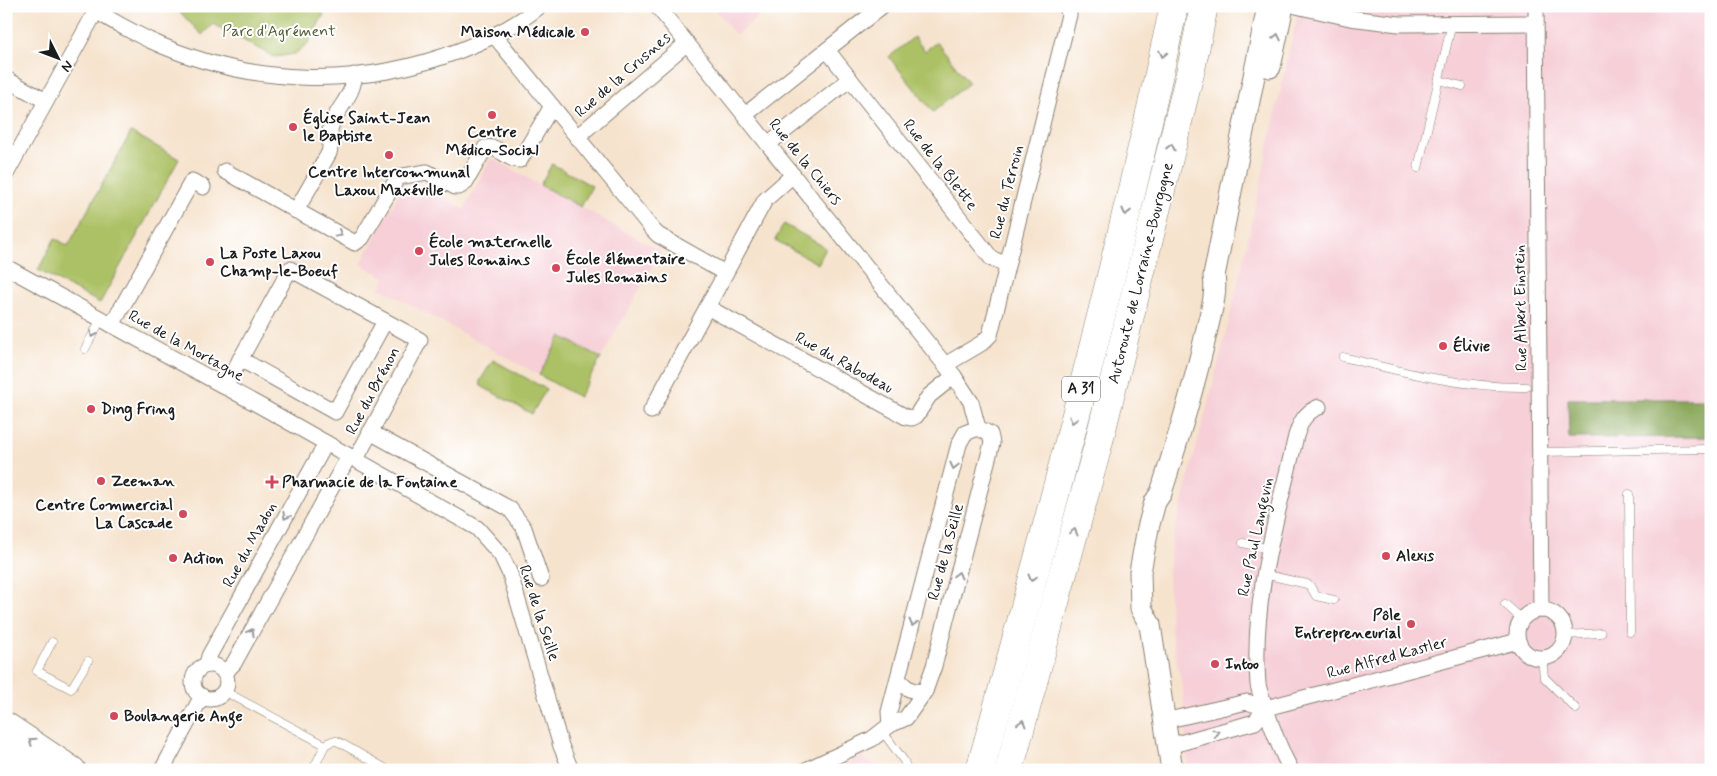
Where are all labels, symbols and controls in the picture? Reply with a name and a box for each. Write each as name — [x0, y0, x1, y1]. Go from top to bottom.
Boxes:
park label: Parc d'Agrément — [222, 21, 336, 42]
place label: Maison Médicale — [461, 22, 575, 43]
marker: Maison Médicale — [579, 26, 591, 38]
street label: Rue de la Crusnes — [570, 27, 676, 123]
north arrow — [32, 32, 82, 82]
one-way arrow — [1271, 33, 1282, 41]
one-way arrow — [1159, 49, 1169, 58]
text: N — [57, 57, 77, 76]
place label: Église Saint-Jean le Baptiste — [303, 107, 430, 147]
marker: Centre Médico-Social — [486, 109, 498, 121]
street label: Rue de la Chiers — [764, 114, 846, 210]
street label: Rue de la Blette — [898, 115, 982, 215]
marker: Église Saint-Jean le Baptiste — [287, 121, 299, 133]
place label: Centre Médico-Social — [446, 122, 538, 161]
street label: Rue du Terroin — [985, 143, 1029, 241]
one-way arrow — [1166, 144, 1176, 152]
marker: Centre Intercommunal Laxou Maxéville — [383, 149, 395, 161]
street label: Autoroute de Lorraine-Bourgogne — [1103, 160, 1180, 386]
place label: Centre Intercommunal Laxou Maxéville — [308, 162, 470, 201]
one-way arrow — [1121, 208, 1132, 217]
one-way arrow — [333, 228, 342, 238]
place label: École maternelle Jules Romains — [429, 231, 553, 271]
place label: La Poste Laxou Champ-le-Boeuf — [220, 243, 338, 282]
marker: École maternelle Jules Romains — [413, 245, 425, 257]
street label: Rue Albert Einstein — [1509, 245, 1533, 371]
place label: École élémentaire Jules Romains — [566, 248, 686, 288]
marker: La Poste Laxou Champ-le-Boeuf — [204, 256, 216, 268]
marker: École élémentaire Jules Romains — [550, 262, 562, 274]
street label: Rue de la Mortagne — [124, 305, 248, 388]
street label: Rue du Rabodeau — [791, 327, 897, 399]
one-way arrow — [89, 329, 99, 338]
place label: Élivie — [1453, 335, 1490, 357]
marker: Élivie — [1437, 340, 1449, 352]
street label: Rue du Brénon — [341, 343, 405, 439]
road number: A 31 — [1062, 376, 1100, 402]
place label: Ding Fring — [101, 399, 175, 422]
marker: Ding Fring — [85, 403, 97, 415]
one-way arrow — [1068, 416, 1079, 425]
one-way arrow — [949, 461, 960, 470]
place label: Zeeman — [111, 471, 175, 492]
place label: Pharmacie de la Fontaine — [282, 472, 458, 493]
marker: Zeeman — [95, 475, 107, 487]
street label: Rue Paul Langevin — [1233, 475, 1280, 599]
marker: Pharmacie de la Fontaine — [266, 476, 278, 488]
place label: Centre Commercial La Cascade — [35, 495, 173, 534]
street label: Rue du Madon — [218, 499, 282, 591]
street label: Rue de la Seille — [923, 501, 969, 603]
marker: Centre Commercial La Cascade — [177, 508, 189, 520]
one-way arrow — [282, 511, 292, 520]
one-way arrow — [1068, 528, 1079, 537]
place label: Alexis — [1396, 546, 1435, 567]
place label: Action — [183, 548, 224, 569]
marker: Alexis — [1380, 550, 1392, 562]
marker: Action — [167, 552, 179, 564]
street label: Rue de la Seille — [514, 562, 564, 664]
one-way arrow — [952, 570, 963, 579]
one-way arrow — [1027, 573, 1038, 582]
place label: Pôle Entrepreneurial — [1294, 605, 1401, 644]
one-way arrow — [908, 618, 918, 626]
marker: Pôle Entrepreneurial — [1405, 618, 1417, 630]
one-way arrow — [245, 629, 255, 638]
street label: Rue Alfred Kastler — [1325, 632, 1450, 684]
place label: Intoo — [1225, 654, 1259, 675]
marker: Intoo — [1209, 658, 1221, 670]
place label: Boulangerie Ange — [124, 706, 243, 729]
marker: Boulangerie Ange — [108, 710, 120, 722]
one-way arrow — [1016, 718, 1027, 727]
one-way arrow — [1211, 728, 1220, 739]
one-way arrow — [28, 738, 38, 747]

